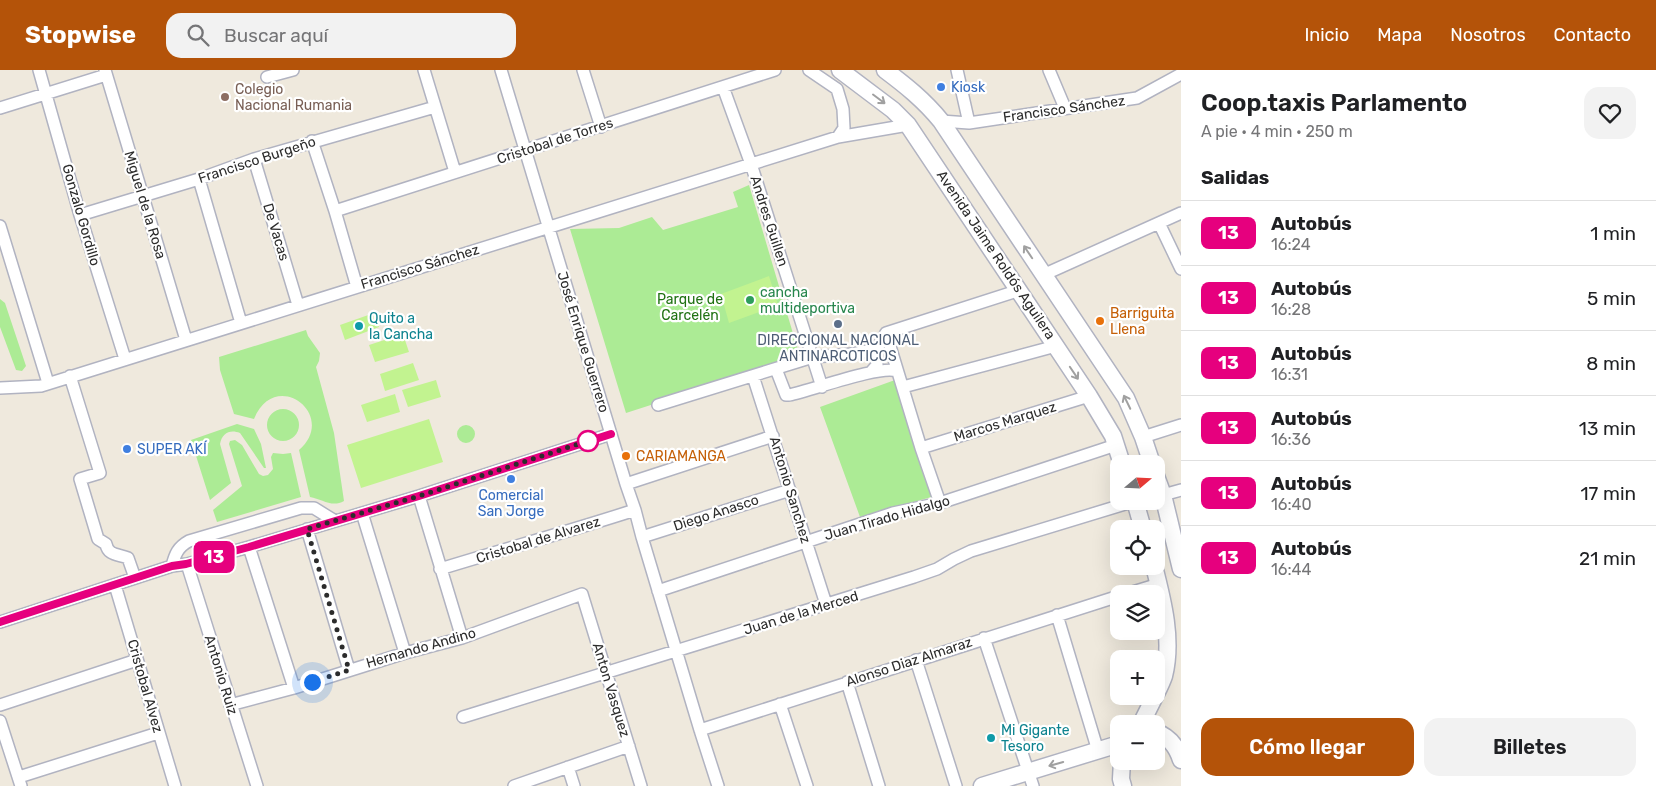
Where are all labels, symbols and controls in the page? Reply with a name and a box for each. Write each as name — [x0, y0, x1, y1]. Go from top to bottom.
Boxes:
search box — [166, 13, 516, 58]
text: Stopwise — [25, 21, 136, 49]
icon: search — [184, 21, 212, 49]
text: Buscar aquí — [224, 24, 328, 47]
text: Inicio — [1304, 24, 1349, 46]
text: Mapa — [1377, 24, 1422, 46]
text: Nosotros — [1450, 24, 1526, 46]
text: Contacto — [1554, 24, 1631, 46]
place label: Kiosk — [951, 79, 986, 96]
place label: Colegio Nacional Rumania — [235, 81, 352, 114]
marker: Kiosk — [935, 81, 947, 93]
button: heart — [1584, 87, 1636, 139]
text: Coop.taxis Parlamento — [1201, 89, 1467, 117]
marker: Colegio Nacional Rumania — [219, 91, 231, 103]
street label: Francisco Sánchez — [1002, 92, 1126, 126]
one-way arrow — [872, 94, 886, 104]
street label: Cristobal de Torres — [495, 114, 615, 168]
text: A pie · 4 min · 250 m — [1201, 122, 1353, 141]
street label: Francisco Burgeño — [196, 133, 318, 187]
street label: Miguel de la Rosa — [120, 149, 170, 261]
street label: Gonzalo Gordillo — [58, 162, 104, 268]
text: Salidas — [1201, 166, 1269, 189]
street label: Avenida Jaime Roldós Aguilera — [933, 167, 1059, 343]
street label: Andres Guillen — [746, 174, 792, 268]
street label: De Vacas — [259, 201, 293, 263]
text: Autobús — [1271, 212, 1352, 235]
text: 13 — [1218, 222, 1239, 244]
text: 1 min — [1590, 222, 1636, 245]
text: 16:24 — [1271, 235, 1311, 254]
street label: Francisco Sánchez — [359, 241, 481, 293]
one-way arrow — [1023, 246, 1033, 260]
street label: José Enrique Guerrero — [553, 270, 613, 414]
text: Autobús — [1271, 277, 1352, 300]
place label: cancha multideportiva — [760, 284, 855, 317]
text: 13 — [1218, 287, 1239, 309]
text: 5 min — [1587, 287, 1636, 310]
park label: Parque de Carcelén — [657, 291, 723, 324]
marker: cancha multideportiva — [744, 294, 756, 306]
text: 16:28 — [1271, 300, 1311, 319]
place label: Barriguita Llena — [1110, 305, 1174, 338]
place label: Quito a la Cancha — [369, 310, 433, 343]
marker: Barriguita Llena — [1094, 315, 1106, 327]
marker: DIRECCIONAL NACIONAL ANTINARCOTICOS — [832, 318, 844, 330]
marker: Quito a la Cancha — [353, 320, 365, 332]
place label: DIRECCIONAL NACIONAL ANTINARCOTICOS — [757, 332, 919, 365]
text: Autobús — [1271, 342, 1352, 365]
text: 13 — [1218, 352, 1239, 374]
text: 8 min — [1586, 352, 1636, 375]
text: 16:31 — [1271, 365, 1308, 384]
one-way arrow — [1069, 366, 1079, 380]
one-way arrow — [1122, 395, 1132, 410]
street label: Marcos Marquez — [952, 398, 1058, 446]
text: Autobús — [1271, 407, 1352, 430]
text: 13 — [1218, 417, 1239, 439]
text: 13 min — [1579, 417, 1636, 440]
unlabelled marker — [577, 430, 599, 452]
text: 16:36 — [1271, 430, 1311, 449]
street label: Antonio Sanchez — [766, 435, 814, 545]
place label: SUPER AKÍ — [137, 440, 208, 458]
marker: SUPER AKÍ — [121, 443, 133, 455]
place label: CARIAMANGA — [636, 448, 727, 465]
marker: CARIAMANGA — [620, 450, 632, 462]
north arrow — [1110, 455, 1165, 510]
map controls — [1110, 455, 1165, 770]
text: Autobús — [1271, 472, 1352, 495]
marker: Comercial San Jorge — [505, 473, 517, 485]
text: 13 — [1218, 482, 1239, 504]
text: 17 min — [1580, 482, 1636, 505]
place label: Comercial San Jorge — [478, 487, 544, 520]
street label: Diego Anasco — [671, 491, 761, 535]
street label: Juan Tirado Hidalgo — [822, 492, 952, 544]
text: 16:40 — [1271, 495, 1312, 514]
street label: Cristobal de Alvarez — [474, 513, 602, 567]
button: locate — [1110, 520, 1165, 575]
text: Autobús — [1271, 537, 1352, 560]
line badge: 13 — [192, 541, 236, 573]
text: 13 — [204, 546, 224, 568]
text: 13 — [1218, 547, 1239, 569]
text: 21 min — [1579, 547, 1636, 570]
text: 16:44 — [1271, 560, 1311, 579]
button: layers — [1110, 585, 1165, 640]
street label: Juan de la Merced — [742, 587, 860, 639]
street label: Hernando Andino — [364, 624, 478, 672]
street label: Antonio Ruiz — [201, 633, 241, 717]
street label: Alonso Diaz Almaraz — [844, 634, 974, 690]
street label: Cristobal Alvez — [124, 637, 166, 735]
street label: Anton Vasquez — [589, 641, 633, 739]
button: + — [1110, 650, 1165, 705]
your location — [300, 670, 325, 695]
button: − — [1110, 715, 1165, 770]
button: Cómo llegar — [1201, 718, 1414, 776]
button: Billetes — [1424, 718, 1636, 776]
place label: Mi Gigante Tesoro — [1001, 722, 1070, 755]
marker: Mi Gigante Tesoro — [985, 732, 997, 744]
one-way arrow — [1048, 759, 1064, 769]

